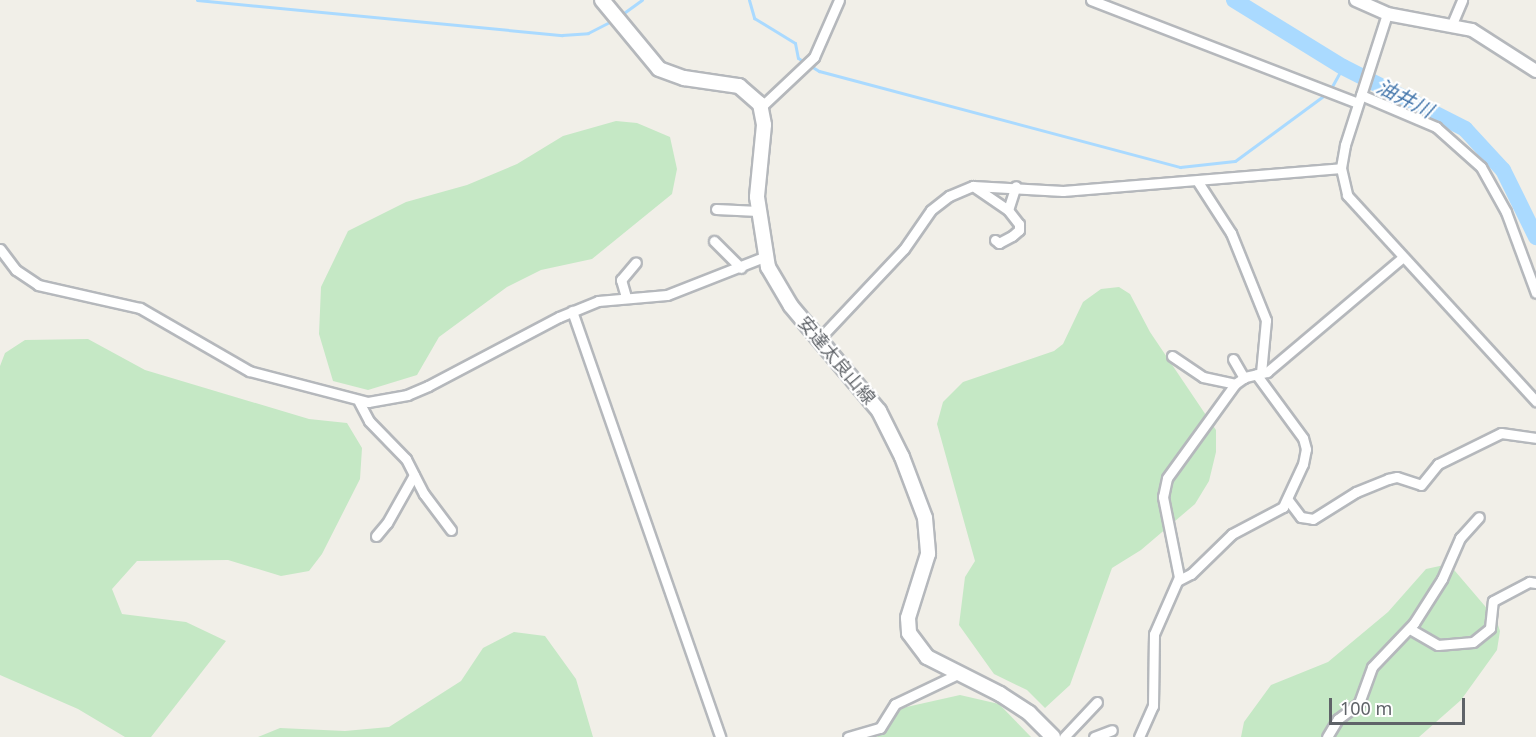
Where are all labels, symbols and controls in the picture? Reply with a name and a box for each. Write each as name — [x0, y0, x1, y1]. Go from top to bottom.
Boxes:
water label: 油井川 — [1373, 74, 1437, 122]
street label: 安達太良山線 — [794, 312, 880, 408]
scale bar — [1332, 686, 1468, 724]
text: 100 m — [1340, 696, 1392, 720]

